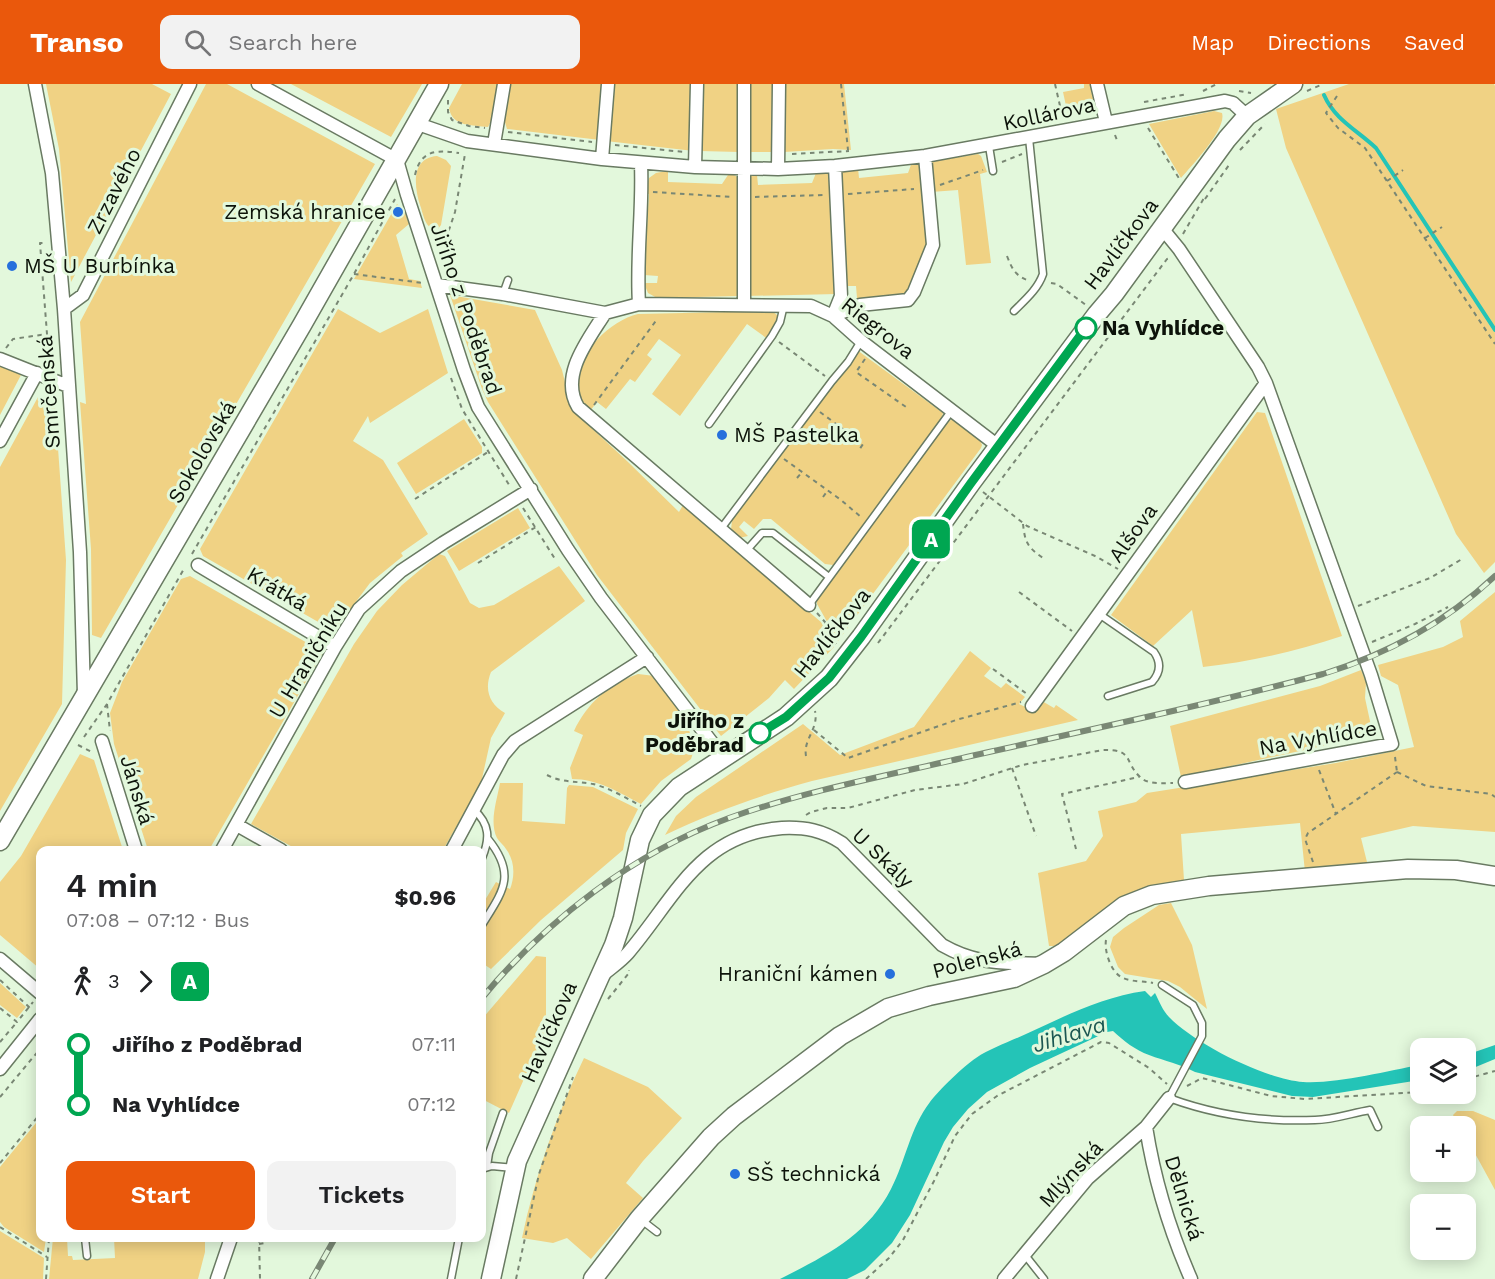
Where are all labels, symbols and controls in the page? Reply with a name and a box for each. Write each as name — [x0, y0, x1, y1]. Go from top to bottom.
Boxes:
search box — [160, 15, 580, 69]
text: Transo — [30, 26, 124, 59]
icon: search — [181, 26, 214, 59]
text: Search here — [229, 30, 358, 55]
text: Map — [1191, 30, 1234, 55]
text: Directions — [1267, 30, 1371, 55]
text: Saved — [1404, 30, 1465, 55]
street label: Kollárova — [1001, 92, 1097, 135]
street label: Zrzavého — [81, 144, 146, 238]
street label: Havlíčkova — [1078, 193, 1163, 294]
place label: Zemská hranice — [224, 199, 386, 224]
marker: Zemská hranice — [391, 205, 405, 219]
street label: Jiřího z Poděbrad — [425, 220, 508, 398]
place label: MŠ U Burbínka — [24, 253, 175, 278]
marker: MŠ U Burbínka — [5, 259, 19, 273]
street label: Riegrova — [837, 291, 920, 364]
place label: Na Vyhlídce — [1102, 315, 1224, 340]
marker: Na Vyhlídce — [1075, 317, 1097, 339]
street label: Smrčenská — [32, 335, 65, 449]
street label: Sokolovská — [162, 396, 241, 508]
place label: MŠ Pastelka — [734, 422, 859, 447]
marker: MŠ Pastelka — [715, 428, 729, 442]
street label: Alšova — [1103, 498, 1162, 567]
line badge: A — [912, 520, 950, 558]
text: A — [924, 527, 938, 552]
street label: Krátká — [243, 561, 312, 616]
street label: Havlíčkova — [788, 583, 875, 683]
street label: U Hraničníku — [263, 597, 352, 722]
place label: Jiřího z Poděbrad — [645, 708, 744, 757]
street label: Na Vyhlídce — [1257, 715, 1379, 760]
marker: Jiřího z Poděbrad — [749, 722, 771, 744]
street label: Jánská — [115, 752, 160, 828]
street label: U Skály — [847, 822, 919, 893]
text: 4 min — [66, 866, 158, 905]
text: $0.96 — [394, 885, 456, 910]
text: 07:08 – 07:12 · Bus — [66, 908, 250, 932]
street label: Polenská — [929, 936, 1024, 983]
place label: Hraniční kámen — [718, 961, 878, 986]
icon: walk — [66, 965, 99, 998]
icon: forward — [129, 965, 162, 998]
marker: Hraniční kámen — [883, 967, 897, 981]
text: 3 — [108, 969, 120, 993]
text: A — [183, 969, 197, 994]
street label: Havlíčkova — [515, 977, 582, 1086]
water label: Jihlava — [1029, 1011, 1109, 1057]
text: Jiřího z Poděbrad — [112, 1032, 302, 1057]
text: 07:11 — [411, 1032, 456, 1056]
map controls — [1410, 1038, 1476, 1260]
button: layers — [1410, 1038, 1476, 1104]
text: Na Vyhlídce — [112, 1092, 240, 1117]
text: 07:12 — [407, 1092, 456, 1116]
button: + — [1410, 1116, 1476, 1182]
street label: Mlýnská — [1033, 1135, 1108, 1212]
street label: Dělnická — [1160, 1152, 1209, 1244]
button: Start — [66, 1161, 255, 1230]
button: Tickets — [267, 1161, 456, 1230]
place label: SŠ technická — [747, 1161, 880, 1186]
marker: SŠ technická — [728, 1167, 742, 1181]
button: − — [1410, 1194, 1476, 1260]

